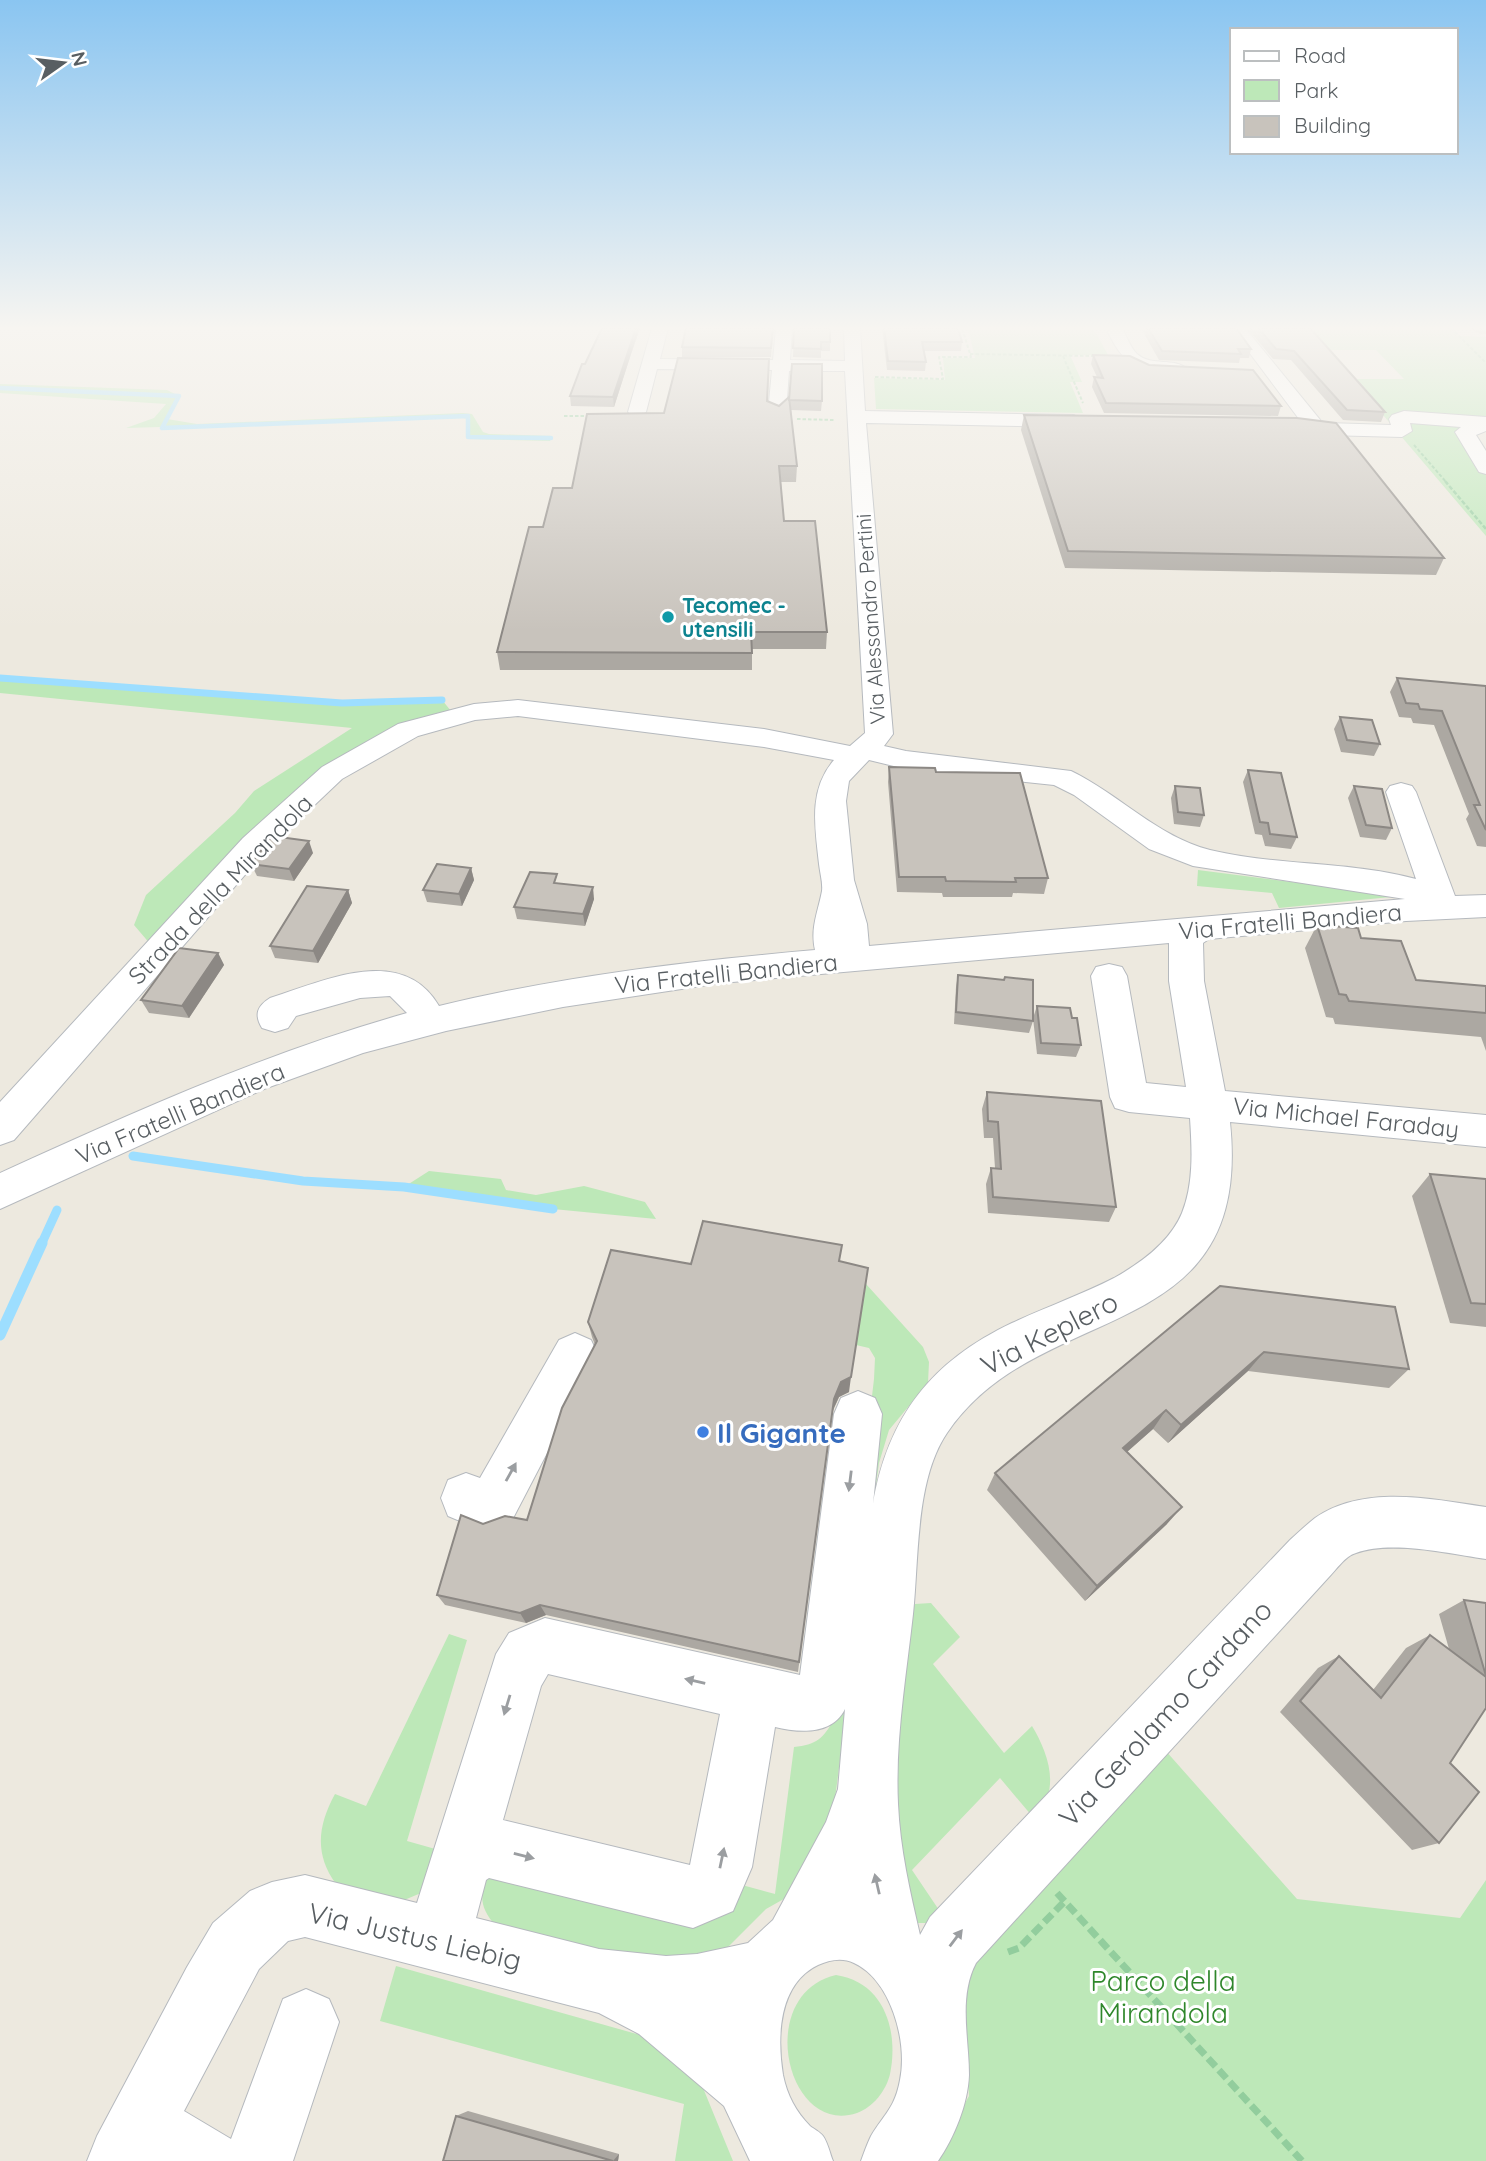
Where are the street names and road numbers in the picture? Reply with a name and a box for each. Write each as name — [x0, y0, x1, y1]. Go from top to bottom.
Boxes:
street label: Via Alessandro Pertini — [850, 513, 890, 725]
street label: Strada della Mirandola — [122, 788, 318, 990]
street label: Via Fratelli Bandiera — [1177, 896, 1403, 946]
street label: Via Fratelli Bandiera — [613, 946, 839, 1000]
street label: Via Fratelli Bandiera — [71, 1055, 289, 1171]
street label: Via Michael Faraday — [1231, 1090, 1461, 1144]
street label: Via Keplero — [975, 1283, 1123, 1383]
street label: Via Gerolamo Cardano — [1051, 1592, 1279, 1834]
street label: Via Justus Liebig — [305, 1894, 525, 1978]

